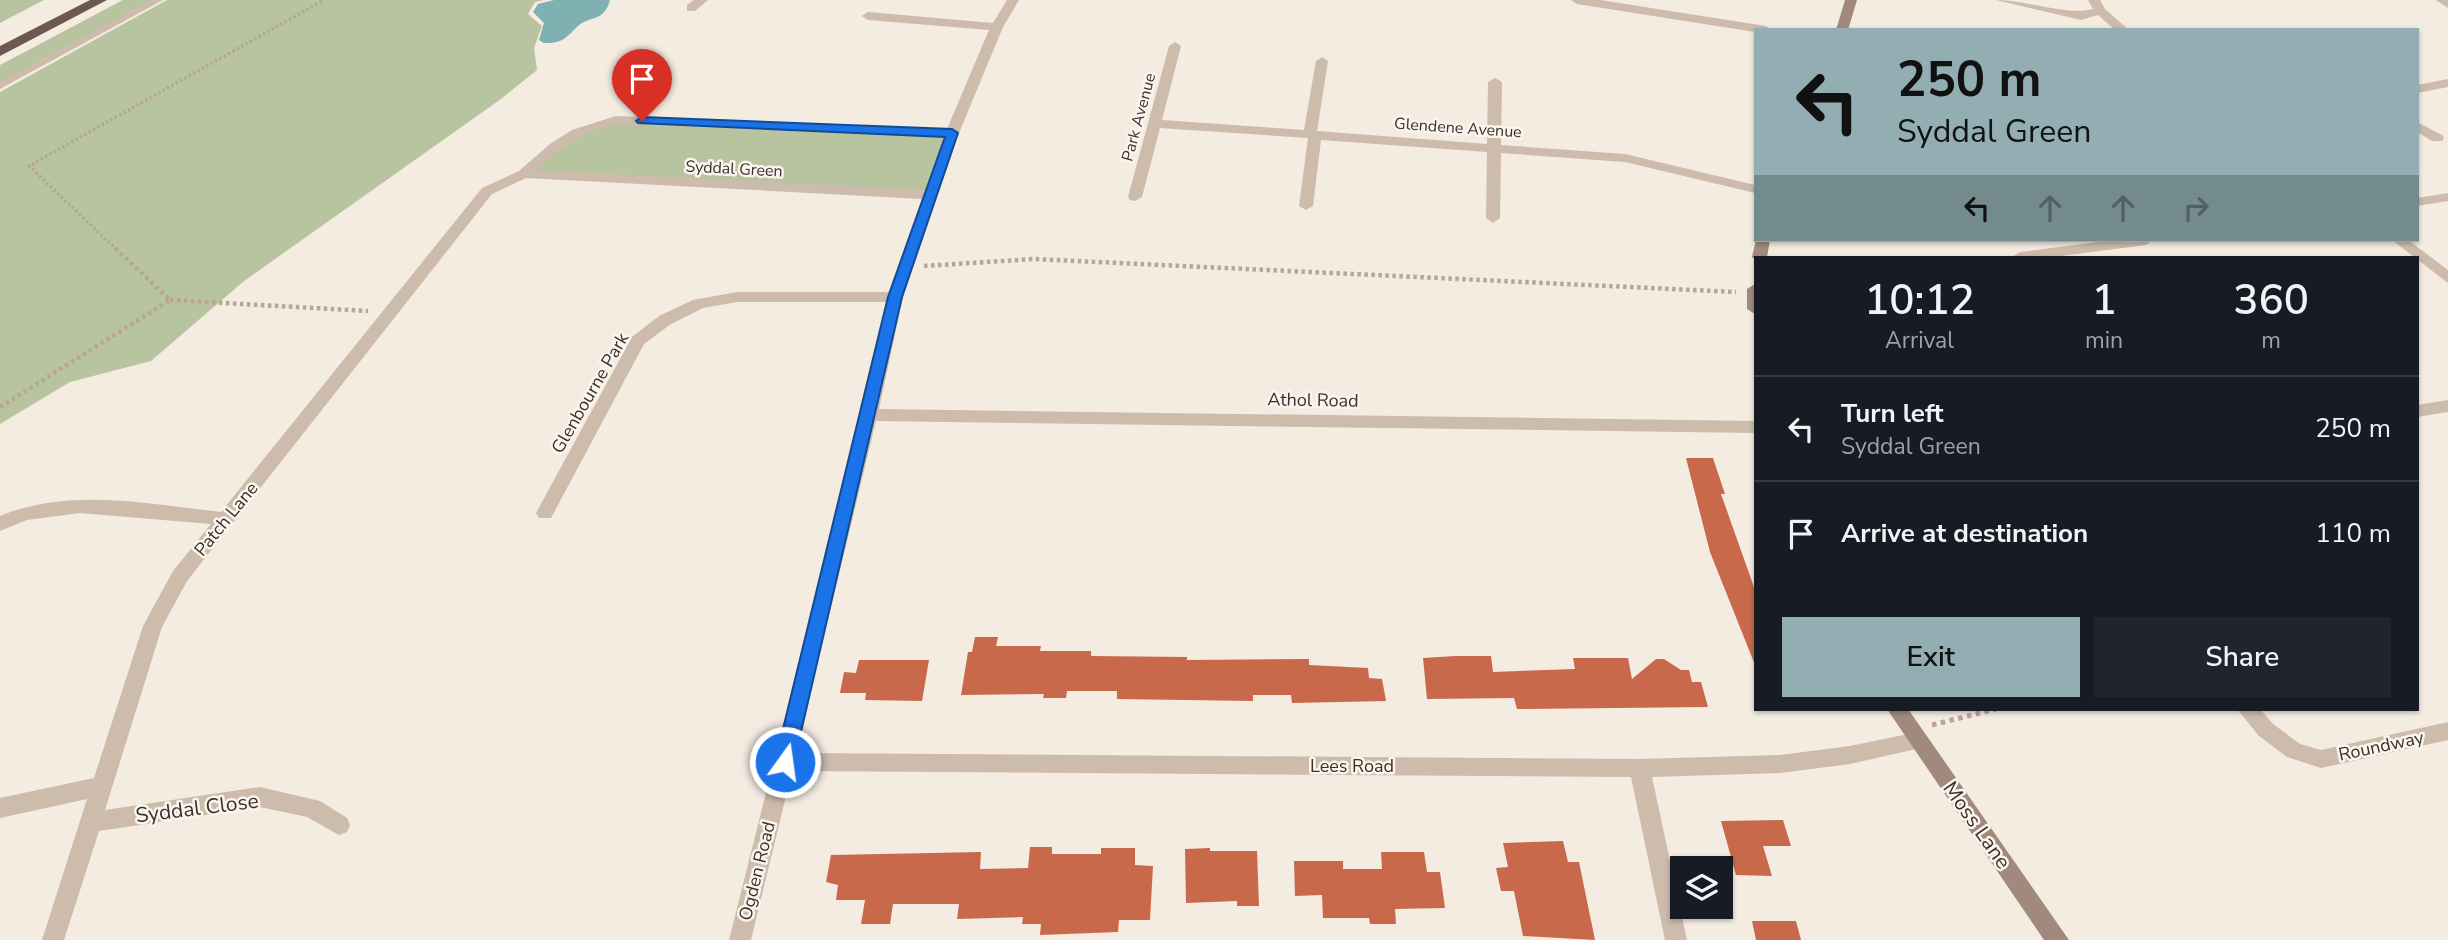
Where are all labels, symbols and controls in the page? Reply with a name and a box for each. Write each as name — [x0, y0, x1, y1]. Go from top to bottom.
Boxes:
text: 250 m — [1897, 46, 2041, 113]
pin — [612, 49, 672, 121]
icon: left — [1782, 56, 1873, 147]
icon: arrive — [623, 60, 661, 98]
street label: Park Avenue — [1117, 71, 1161, 164]
text: Syddal Green — [1897, 110, 2091, 153]
street label: Glendene Avenue — [1393, 113, 1522, 143]
street label: Syddal Green — [685, 155, 783, 183]
icon: left — [1958, 189, 1996, 227]
icon: ahead — [2031, 189, 2069, 227]
icon: ahead — [2104, 189, 2142, 227]
icon: right — [2177, 189, 2215, 227]
text: 10:12 — [1864, 272, 1975, 329]
text: 1 — [2091, 272, 2117, 329]
text: 360 — [2233, 272, 2309, 329]
text: Arrival — [1885, 325, 1954, 356]
text: min — [2085, 325, 2123, 356]
text: m — [2261, 325, 2281, 356]
street label: Glenbourne Park — [546, 327, 635, 458]
street label: Athol Road — [1267, 387, 1359, 413]
text: Turn left — [1841, 396, 1944, 431]
icon: left — [1782, 410, 1820, 448]
text: 250 m — [2315, 411, 2391, 446]
text: Syddal Green — [1841, 431, 1981, 462]
street label: Patch Lane — [189, 477, 263, 561]
icon: arrive — [1782, 515, 1820, 553]
text: Arrive at destination — [1841, 516, 2088, 551]
text: 110 m — [2315, 516, 2391, 551]
button: Exit — [1782, 617, 2080, 697]
button: Share — [2094, 617, 2391, 697]
position arrow — [748, 725, 822, 799]
street label: Roundway — [2336, 725, 2426, 767]
street label: Lees Road — [1310, 754, 1394, 778]
street label: Moss Lane — [1937, 776, 2017, 874]
street label: Syddal Close — [134, 787, 260, 829]
street label: Ogden Road — [733, 819, 781, 923]
map controls — [1670, 856, 1733, 919]
button: layers — [1670, 856, 1733, 919]

